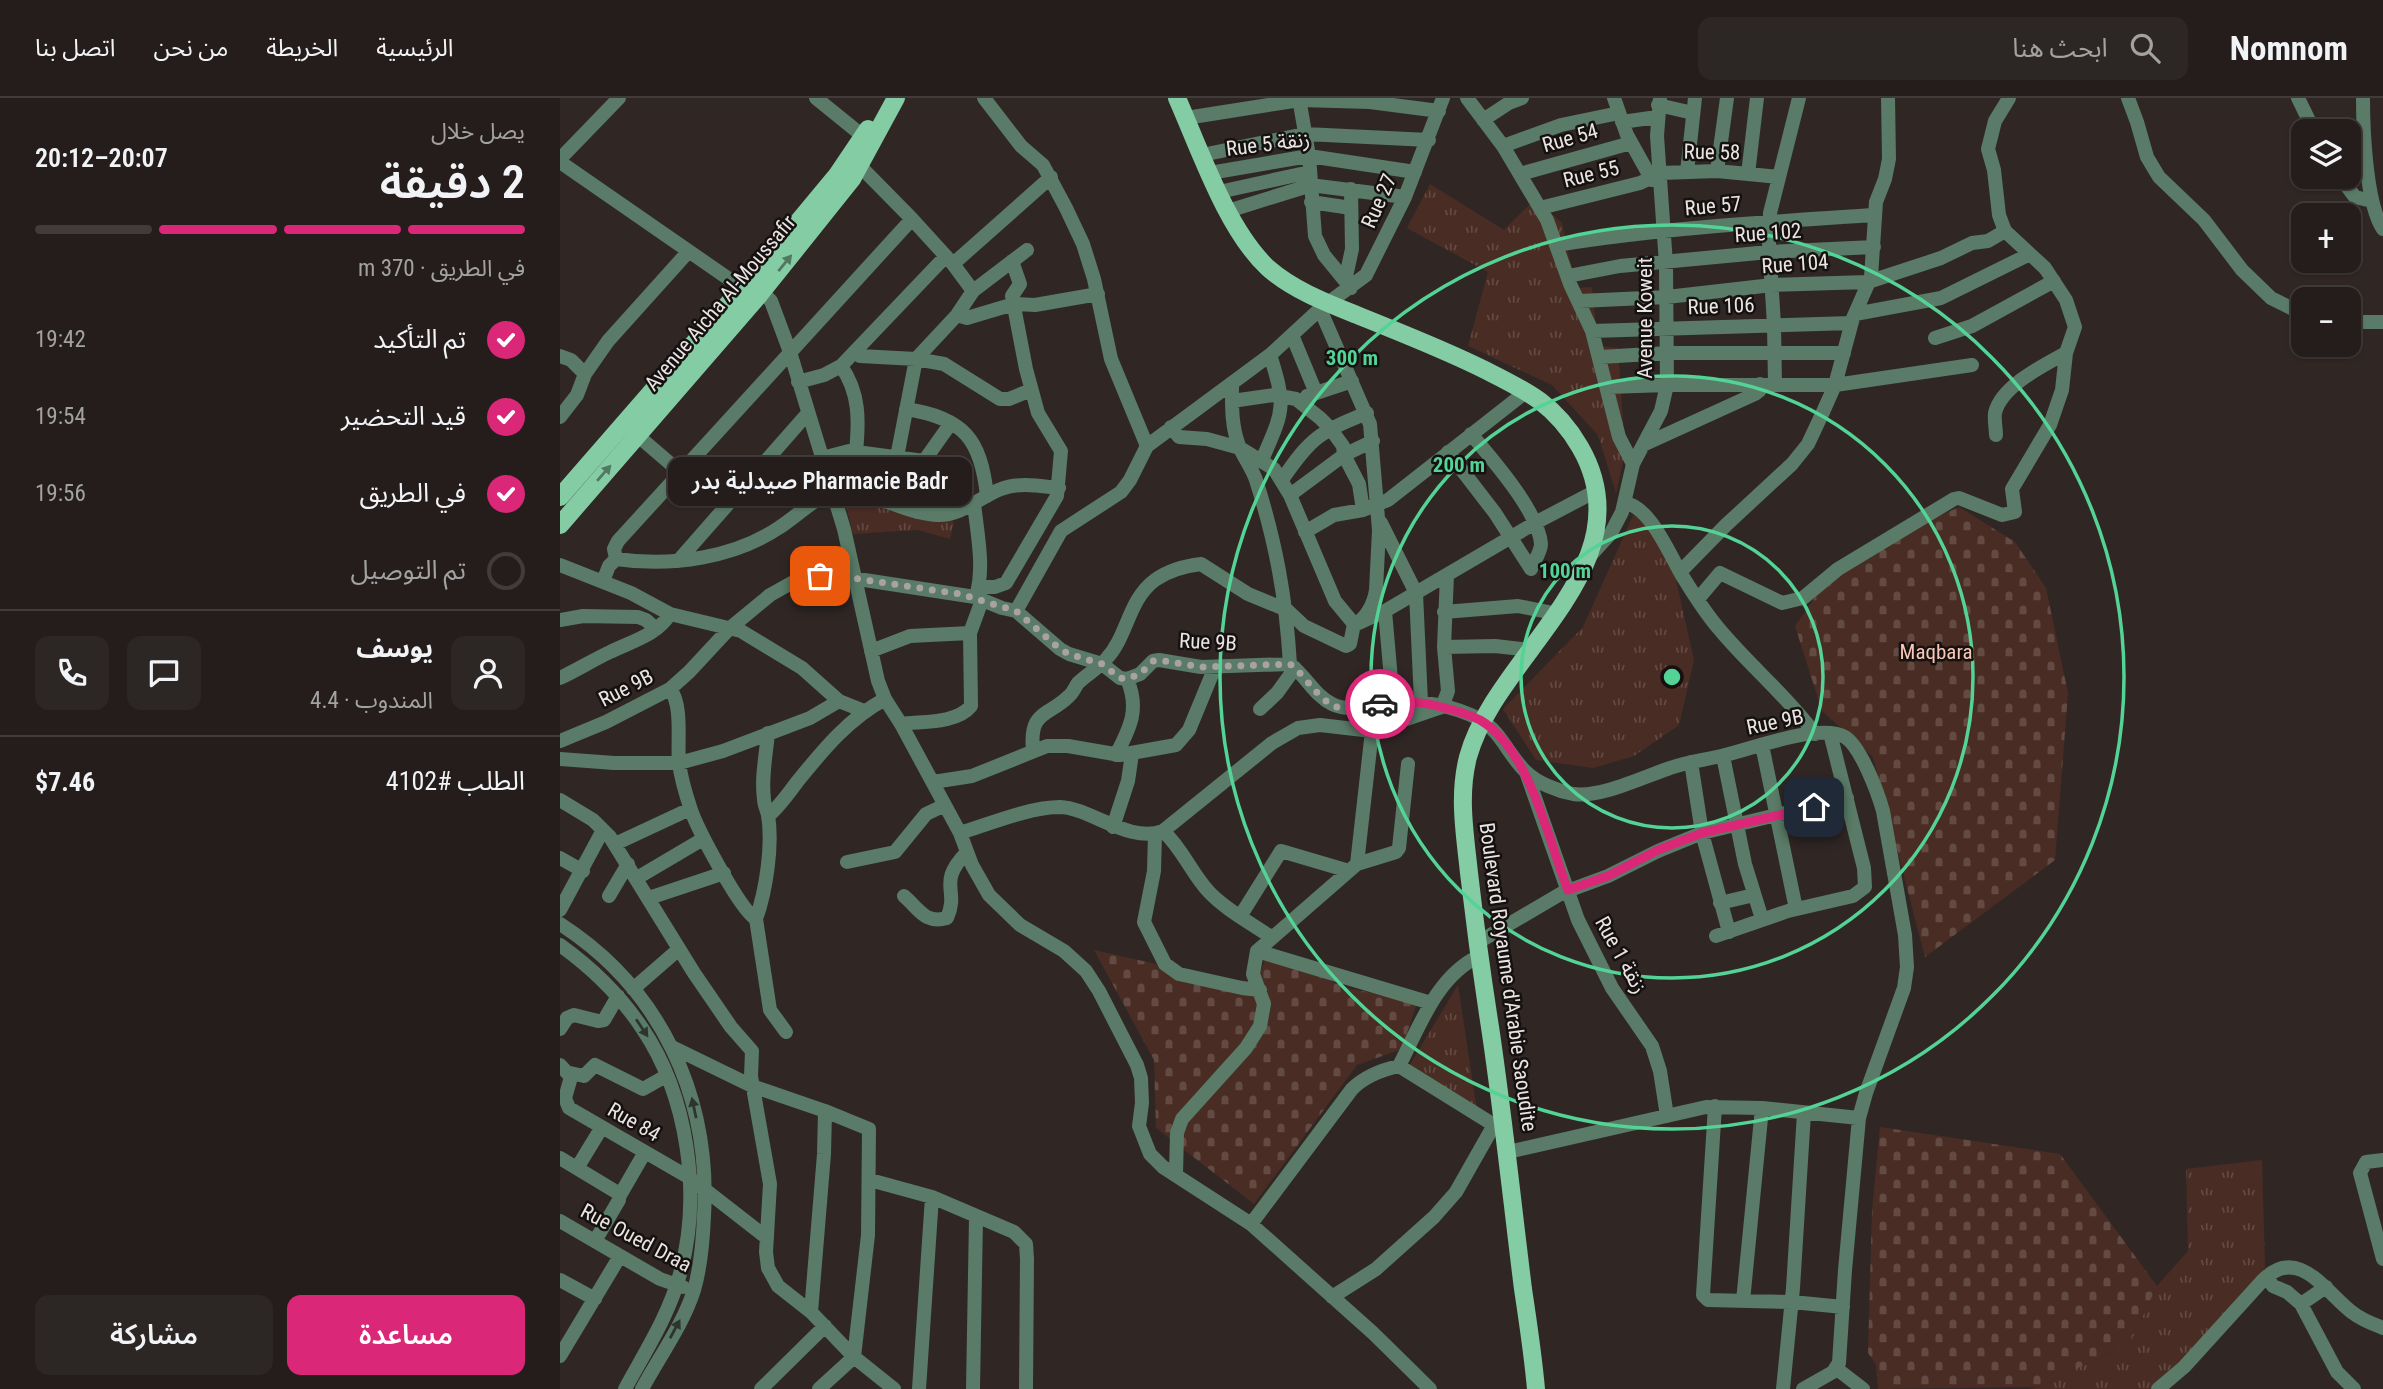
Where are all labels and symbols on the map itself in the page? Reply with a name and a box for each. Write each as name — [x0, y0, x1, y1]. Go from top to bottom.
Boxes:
street label: Rue 54 — [1539, 119, 1601, 157]
street label: Rue 5 زنقة — [1225, 127, 1311, 161]
street label: Rue 58 — [1683, 140, 1741, 164]
street label: Rue 55 — [1561, 155, 1621, 193]
street label: Rue 27 — [1357, 170, 1401, 232]
street label: Rue 57 — [1684, 192, 1742, 220]
street label: Avenue Aicha Al-Moussafir — [640, 210, 800, 396]
street label: Rue 102 — [1734, 219, 1802, 247]
street label: Rue 104 — [1761, 250, 1829, 278]
one-way arrow — [777, 254, 791, 272]
street label: Avenue Koweit — [1633, 257, 1657, 379]
street label: Rue 106 — [1687, 293, 1755, 319]
text: 300 m — [1326, 346, 1378, 370]
text: 200 m — [1433, 453, 1485, 477]
callout: Pharmacie Badr صيدلية بدر — [668, 457, 972, 506]
one-way arrow — [597, 464, 612, 482]
pin — [790, 546, 850, 606]
text: 100 m — [1539, 559, 1591, 583]
street label: Rue 9B — [1179, 629, 1237, 655]
park label: Maqbara — [1900, 640, 1972, 664]
street label: Rue 9B — [595, 664, 657, 712]
centre of rings — [1660, 665, 1684, 689]
courier — [1345, 669, 1415, 739]
street label: Rue 9B — [1744, 704, 1806, 740]
pin — [1784, 777, 1844, 837]
street label: Boulevard Royaume d'Arabie Saoudite — [1474, 821, 1542, 1133]
street label: Rue 1 زنقة — [1590, 912, 1652, 998]
one-way arrow — [635, 1019, 649, 1037]
street label: Rue 84 — [603, 1097, 665, 1147]
one-way arrow — [689, 1097, 700, 1119]
street label: Rue Oued Draa — [577, 1199, 695, 1277]
one-way arrow — [668, 1319, 680, 1339]

